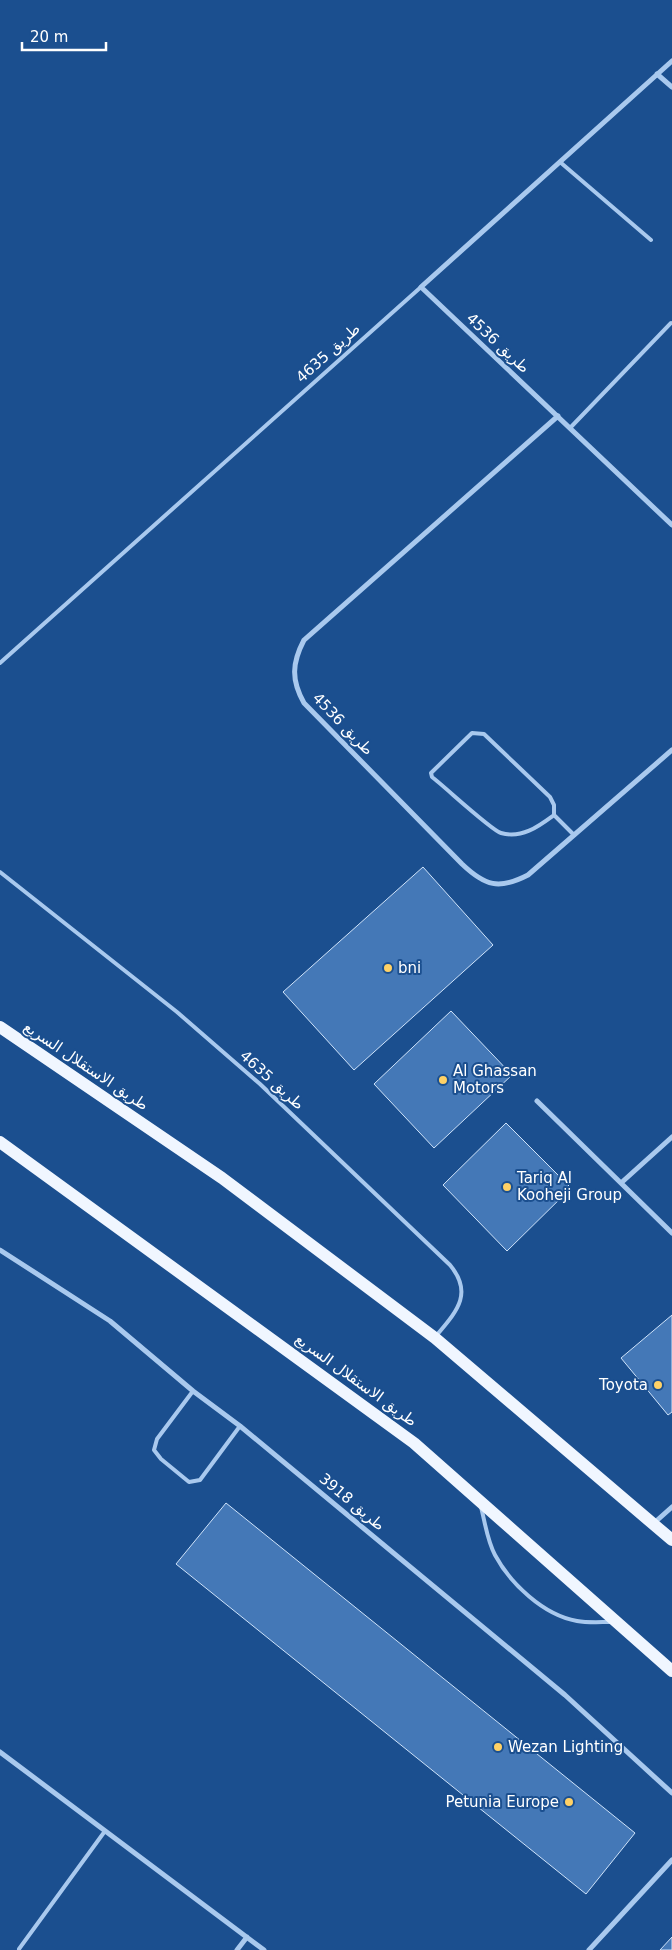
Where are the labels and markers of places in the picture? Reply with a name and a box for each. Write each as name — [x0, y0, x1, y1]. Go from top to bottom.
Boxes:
place label: bni — [398, 959, 421, 977]
marker: bni — [382, 962, 394, 974]
place label: Al Ghassan Motors — [453, 1062, 537, 1097]
marker: Al Ghassan Motors — [437, 1074, 449, 1086]
place label: Tariq Al Kooheji Group — [516, 1169, 622, 1204]
marker: Tariq Al Kooheji Group — [501, 1181, 513, 1193]
place label: Toyota — [598, 1376, 648, 1394]
marker: Toyota — [652, 1379, 664, 1391]
place label: Wezan Lighting — [508, 1738, 623, 1756]
marker: Wezan Lighting — [492, 1741, 504, 1753]
place label: Petunia Europe — [445, 1793, 559, 1811]
marker: Petunia Europe — [563, 1796, 575, 1808]

